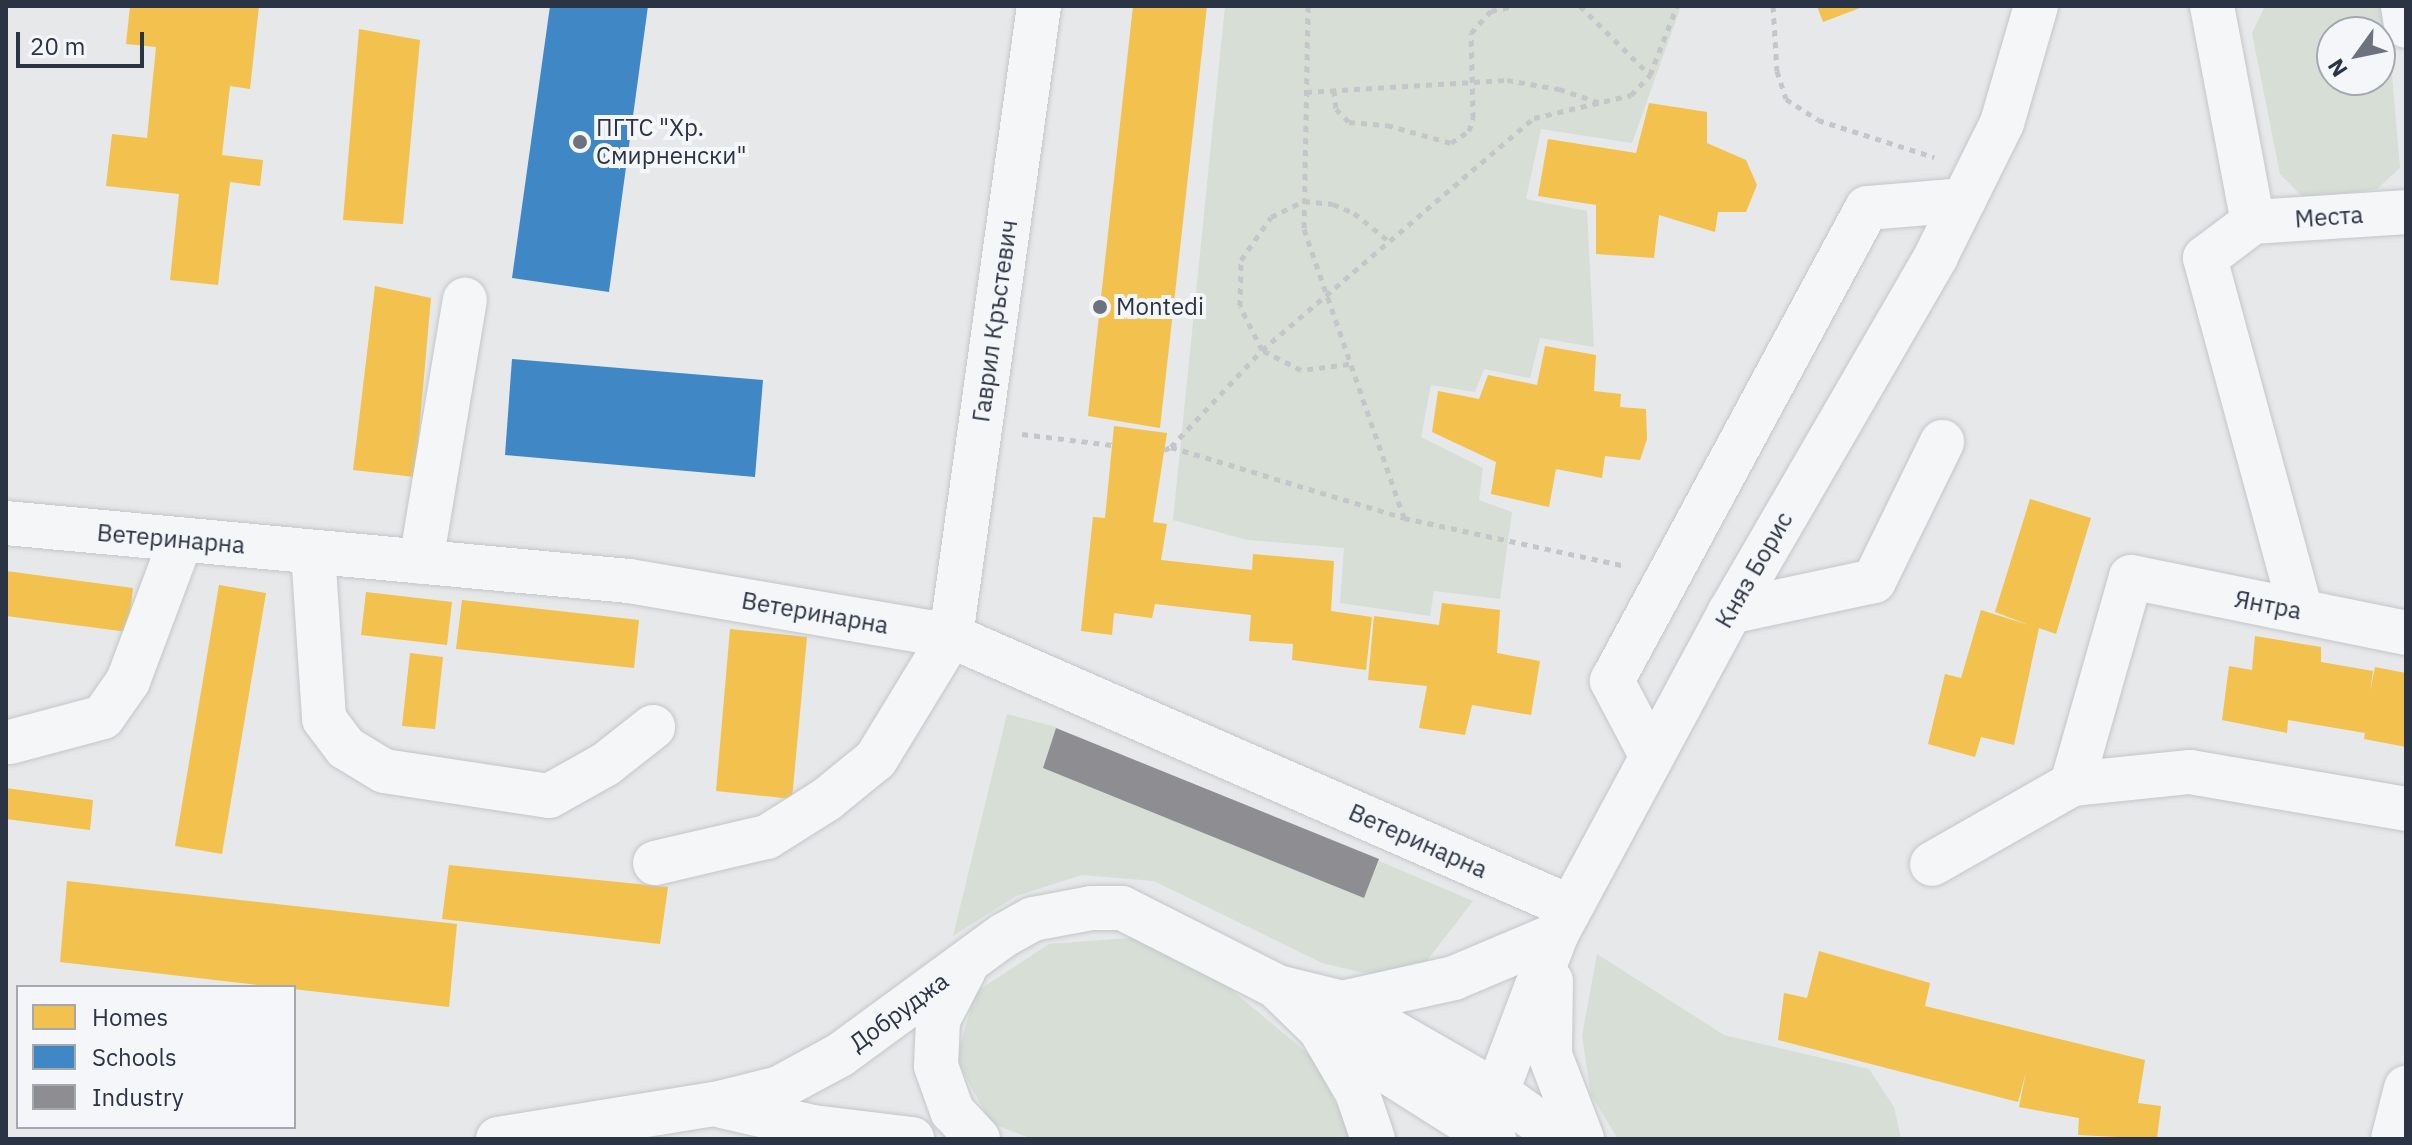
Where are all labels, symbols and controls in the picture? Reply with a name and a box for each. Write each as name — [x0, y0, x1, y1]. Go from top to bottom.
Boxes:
scale bar — [20, 16, 148, 66]
north arrow — [2316, 16, 2396, 96]
text: 20 m — [30, 30, 85, 62]
text: N — [2321, 54, 2354, 83]
place label: ПГТС "Хр. Смирненски" — [596, 114, 746, 170]
marker: ПГТС "Хр. Смирненски" — [571, 133, 589, 151]
street label: Места — [2294, 200, 2364, 234]
street label: Гаврил Кръстевич — [967, 218, 1023, 424]
place label: Montedi — [1116, 293, 1204, 321]
marker: Montedi — [1091, 298, 1109, 316]
street label: Княз Борис — [1709, 507, 1799, 633]
street label: Ветеринарна — [96, 518, 246, 560]
street label: Янтра — [2232, 584, 2304, 626]
street label: Ветеринарна — [739, 586, 891, 640]
street label: Ветеринарна — [1344, 798, 1492, 884]
street label: Добруджа — [844, 967, 954, 1057]
legend — [16, 985, 296, 1129]
text: Homes — [92, 1001, 168, 1033]
text: Schools — [92, 1041, 177, 1073]
text: Industry — [92, 1081, 184, 1113]

